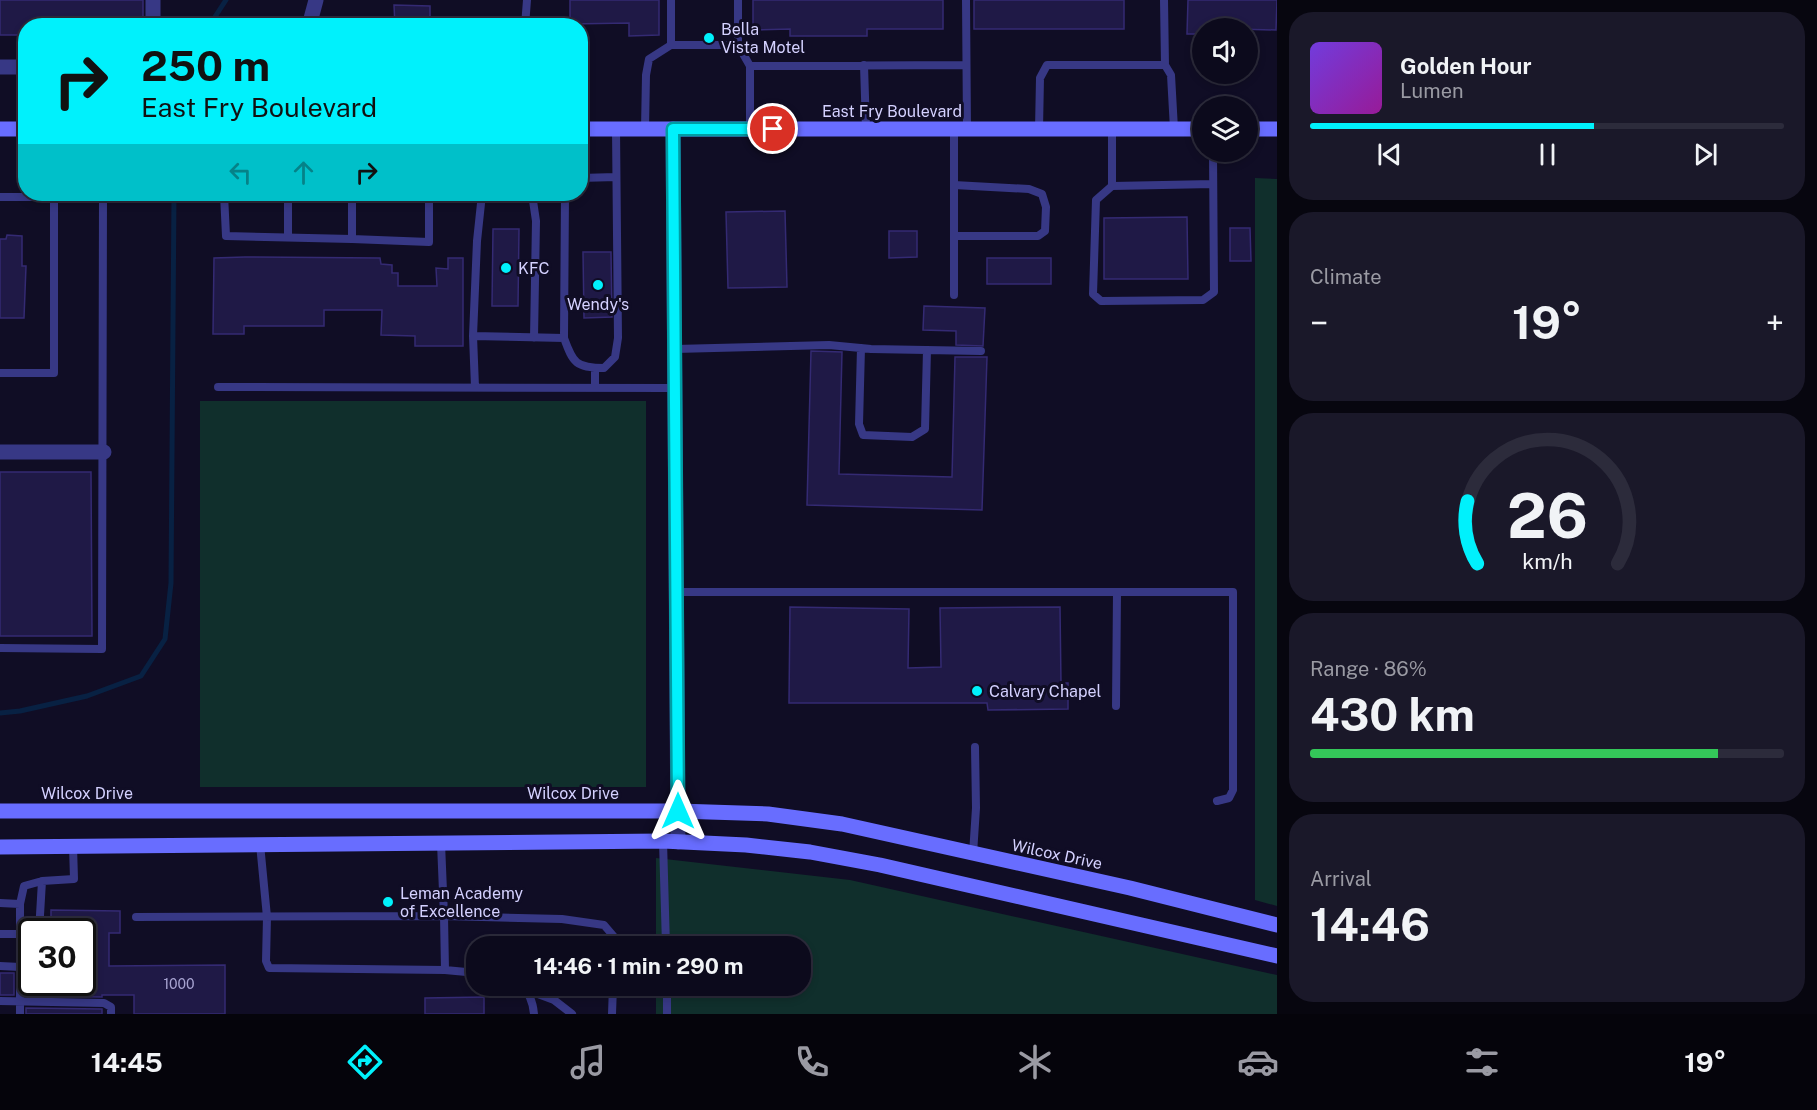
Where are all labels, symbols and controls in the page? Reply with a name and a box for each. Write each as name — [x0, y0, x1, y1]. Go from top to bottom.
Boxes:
map controls — [1192, 18, 1258, 162]
button: sound — [1192, 18, 1258, 84]
place label: Bella Vista Motel — [721, 20, 805, 57]
marker: Bella Vista Motel — [702, 31, 716, 45]
text: 250 m — [141, 41, 270, 90]
icon: right — [42, 42, 120, 120]
text: Golden Hour — [1400, 53, 1531, 79]
text: Lumen — [1400, 79, 1464, 103]
text: East Fry Boulevard — [141, 91, 377, 123]
button: layers — [1192, 96, 1258, 162]
street label: East Fry Boulevard — [822, 102, 962, 121]
pin — [747, 103, 798, 154]
icon: arrive — [756, 112, 789, 145]
icon: previous — [1373, 138, 1406, 171]
icon: pause — [1531, 138, 1564, 171]
icon: next — [1689, 138, 1722, 171]
icon: left — [224, 156, 257, 189]
icon: ahead — [287, 156, 320, 189]
icon: right — [350, 156, 383, 189]
place label: KFC — [518, 259, 549, 278]
marker: KFC — [499, 261, 513, 275]
text: Climate — [1310, 265, 1382, 289]
marker: Wendy's — [591, 278, 605, 292]
place label: Wendy's — [567, 295, 629, 314]
text: 19° — [1512, 296, 1582, 349]
text: − — [1310, 304, 1328, 342]
text: + — [1766, 304, 1784, 342]
text: 26 — [1507, 479, 1587, 552]
text: km/h — [1522, 549, 1572, 574]
text: Range · 86% — [1310, 657, 1427, 681]
place label: Calvary Chapel — [989, 682, 1102, 701]
marker: Calvary Chapel — [970, 684, 984, 698]
text: 430 km — [1310, 688, 1475, 741]
position arrow — [646, 779, 710, 843]
street label: Wilcox Drive — [41, 784, 133, 803]
street label: Wilcox Drive — [527, 784, 619, 803]
street label: Wilcox Drive — [1010, 836, 1104, 873]
text: Arrival — [1310, 867, 1372, 891]
place label: Leman Academy of Excellence — [400, 884, 524, 921]
marker: Leman Academy of Excellence — [381, 895, 395, 909]
text: 14:46 — [1310, 898, 1430, 951]
speed limit sign: 30 — [18, 918, 96, 996]
text: 14:46 · 1 min · 290 m — [533, 953, 744, 979]
house number: 1000 — [163, 976, 195, 992]
icon: directions — [344, 1041, 386, 1083]
icon: music — [567, 1041, 609, 1083]
icon: phone — [791, 1041, 833, 1083]
icon: climate — [1014, 1041, 1056, 1083]
icon: car — [1237, 1041, 1279, 1083]
icon: filters — [1461, 1041, 1503, 1083]
text: 14:45 — [91, 1046, 163, 1078]
text: 19° — [1684, 1046, 1726, 1078]

